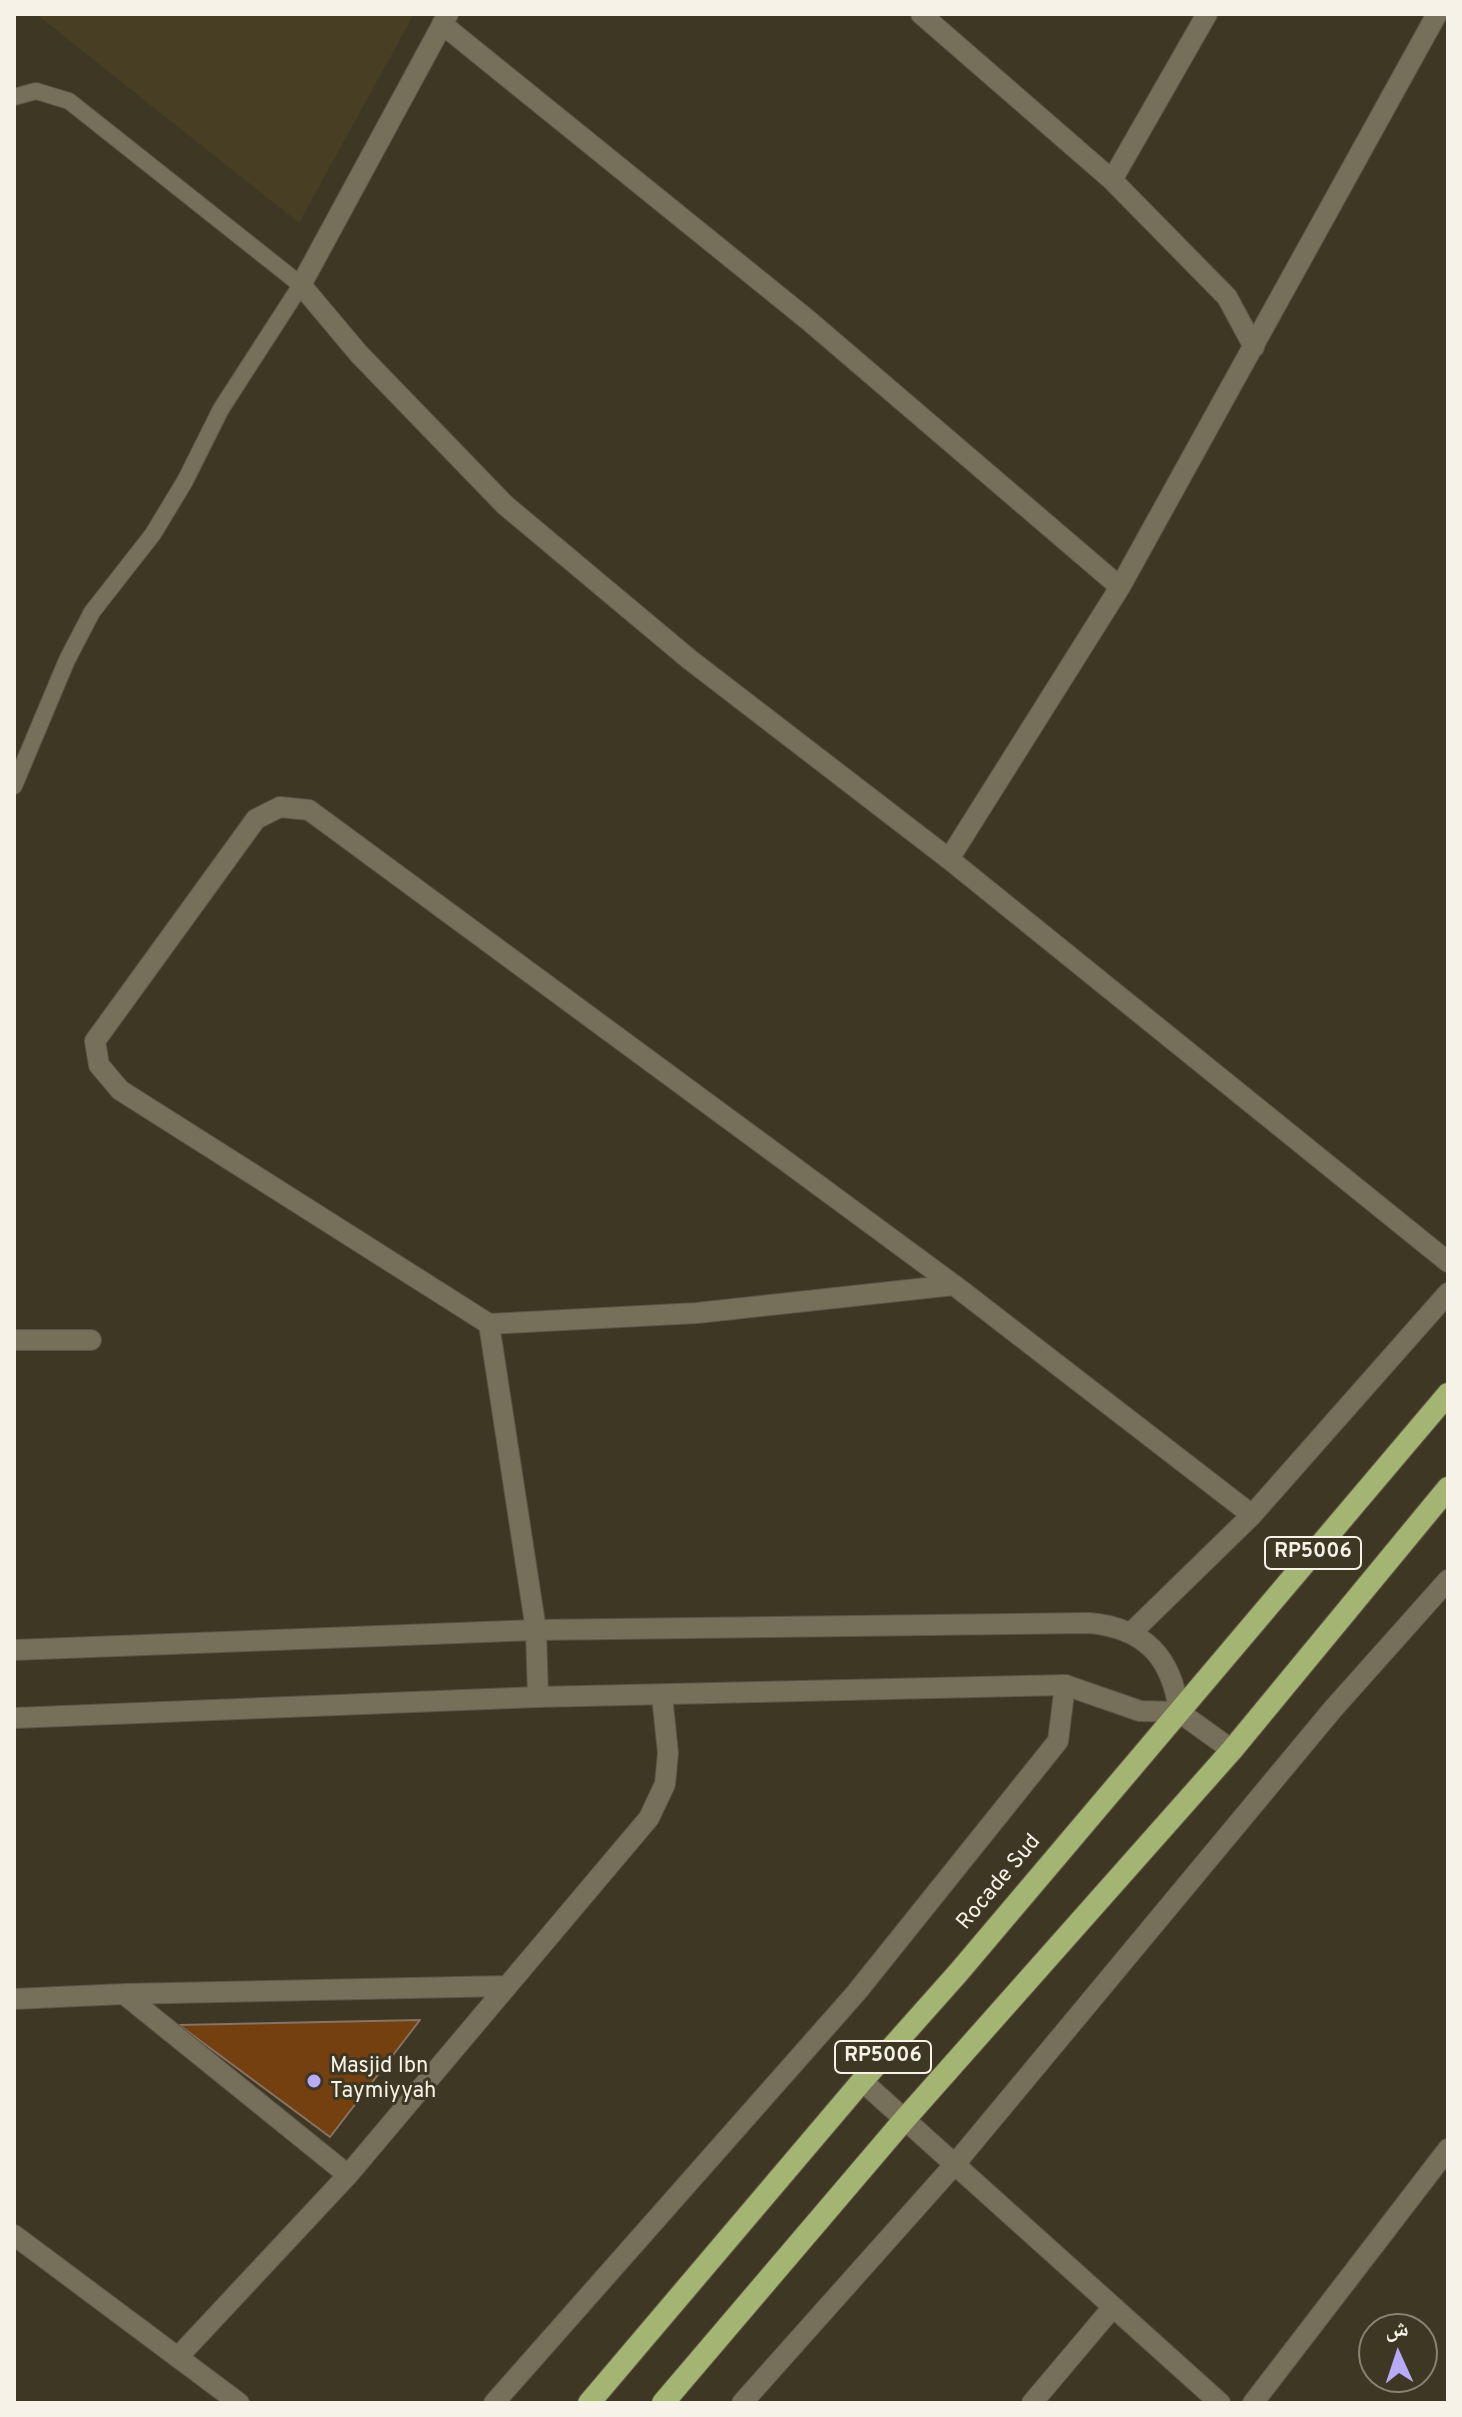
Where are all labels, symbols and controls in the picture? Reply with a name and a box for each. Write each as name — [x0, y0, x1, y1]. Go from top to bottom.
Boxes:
road number: RP5006 — [1265, 1537, 1361, 1569]
street label: Rocade Sud — [952, 1830, 1048, 1936]
road number: RP5006 — [835, 2041, 931, 2073]
place label: Masjid Ibn Taymiyyah — [330, 2055, 436, 2106]
marker: Masjid Ibn Taymiyyah — [305, 2072, 323, 2090]
north arrow — [1358, 2313, 1438, 2393]
text: ش — [1384, 2316, 1409, 2345]

